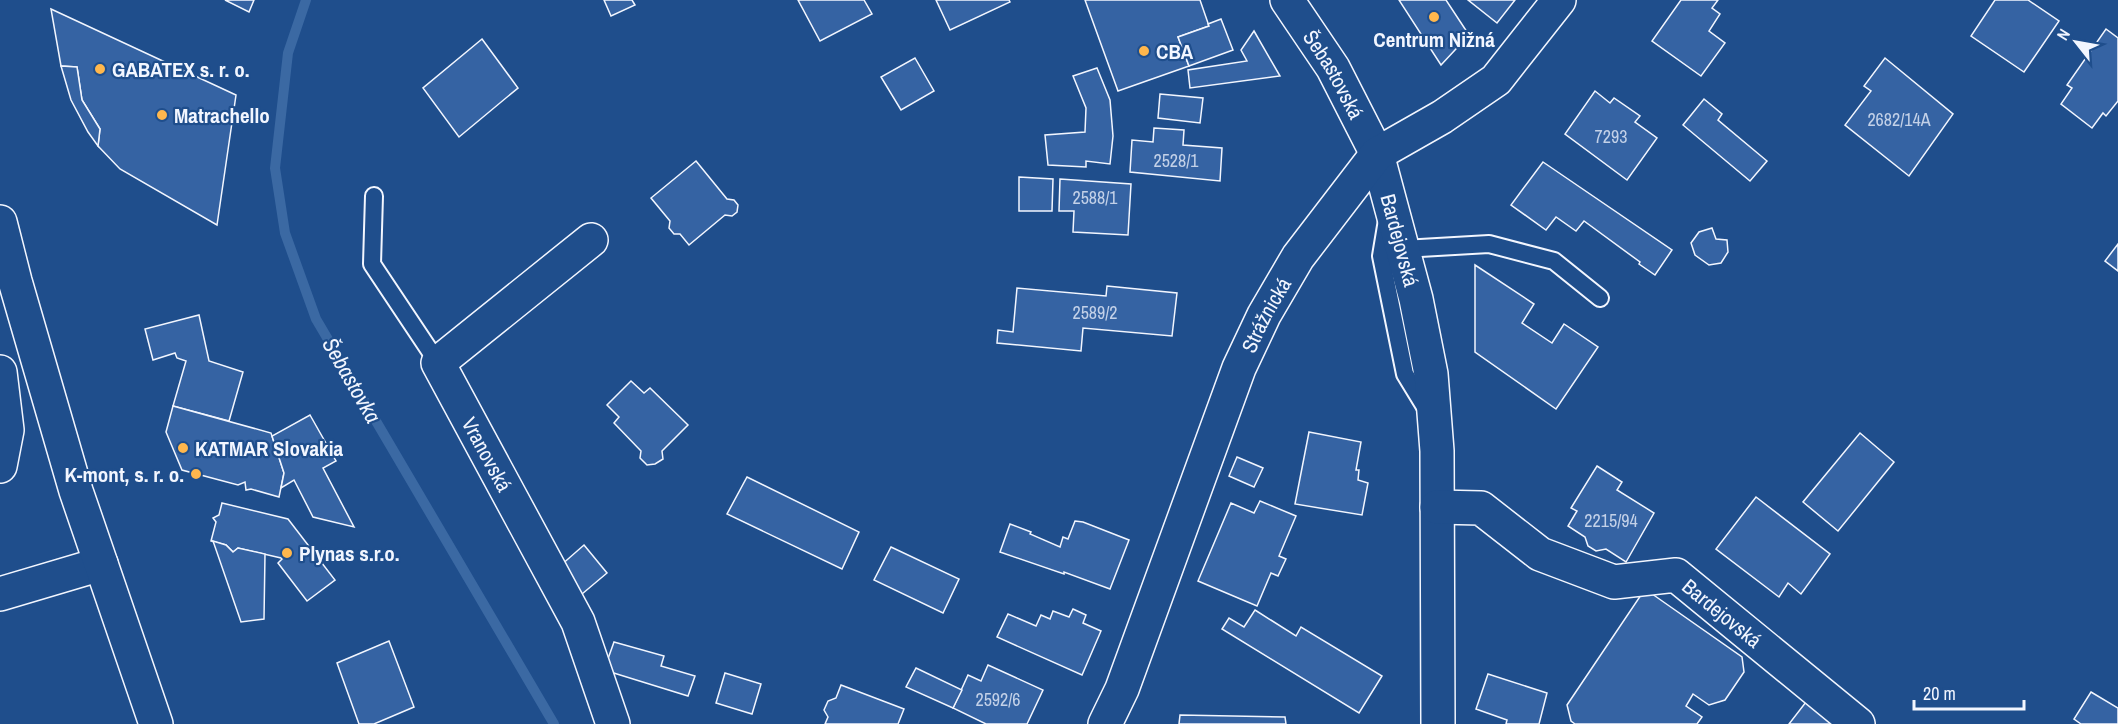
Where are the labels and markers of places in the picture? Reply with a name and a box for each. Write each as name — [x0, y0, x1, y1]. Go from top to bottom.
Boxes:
marker: Centrum Nižná — [1427, 10, 1441, 24]
place label: Centrum Nižná — [1373, 25, 1495, 54]
place label: CBA — [1156, 37, 1194, 66]
marker: CBA — [1137, 44, 1151, 58]
place label: GABATEX s. r. o. — [112, 55, 250, 84]
marker: GABATEX s. r. o. — [93, 62, 107, 76]
place label: Matrachello — [174, 101, 270, 130]
marker: Matrachello — [155, 108, 169, 122]
place label: KATMAR Slovakia — [195, 434, 343, 463]
marker: KATMAR Slovakia — [176, 441, 190, 455]
place label: K-mont, s. r. o. — [64, 460, 184, 489]
marker: K-mont, s. r. o. — [189, 467, 203, 481]
place label: Plynas s.r.o. — [299, 539, 400, 568]
marker: Plynas s.r.o. — [280, 546, 294, 560]

